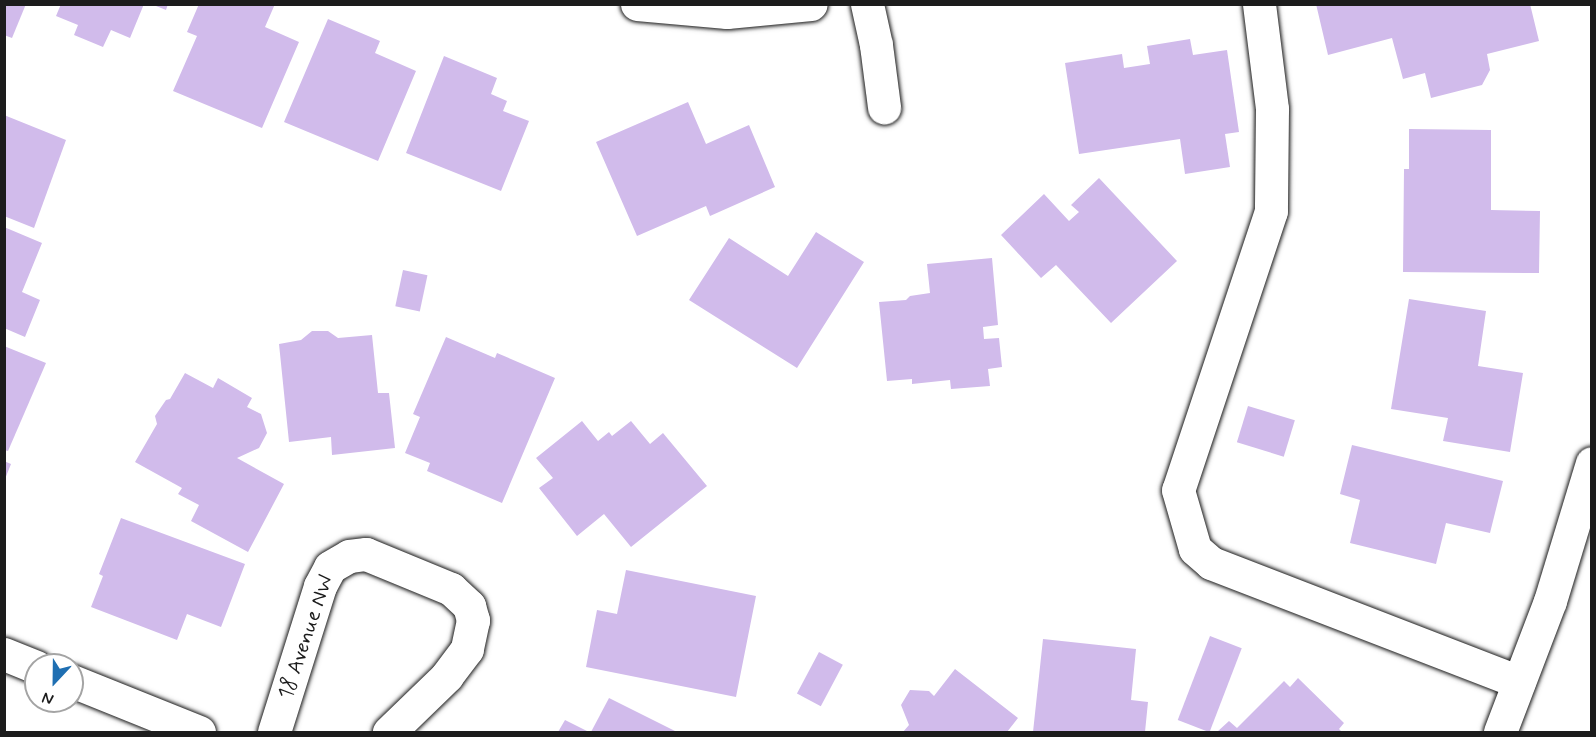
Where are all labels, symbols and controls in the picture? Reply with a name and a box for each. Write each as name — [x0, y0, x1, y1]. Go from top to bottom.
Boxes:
street label: 18 Avenue NW — [273, 572, 339, 702]
north arrow — [24, 653, 84, 713]
text: N — [39, 687, 57, 710]

